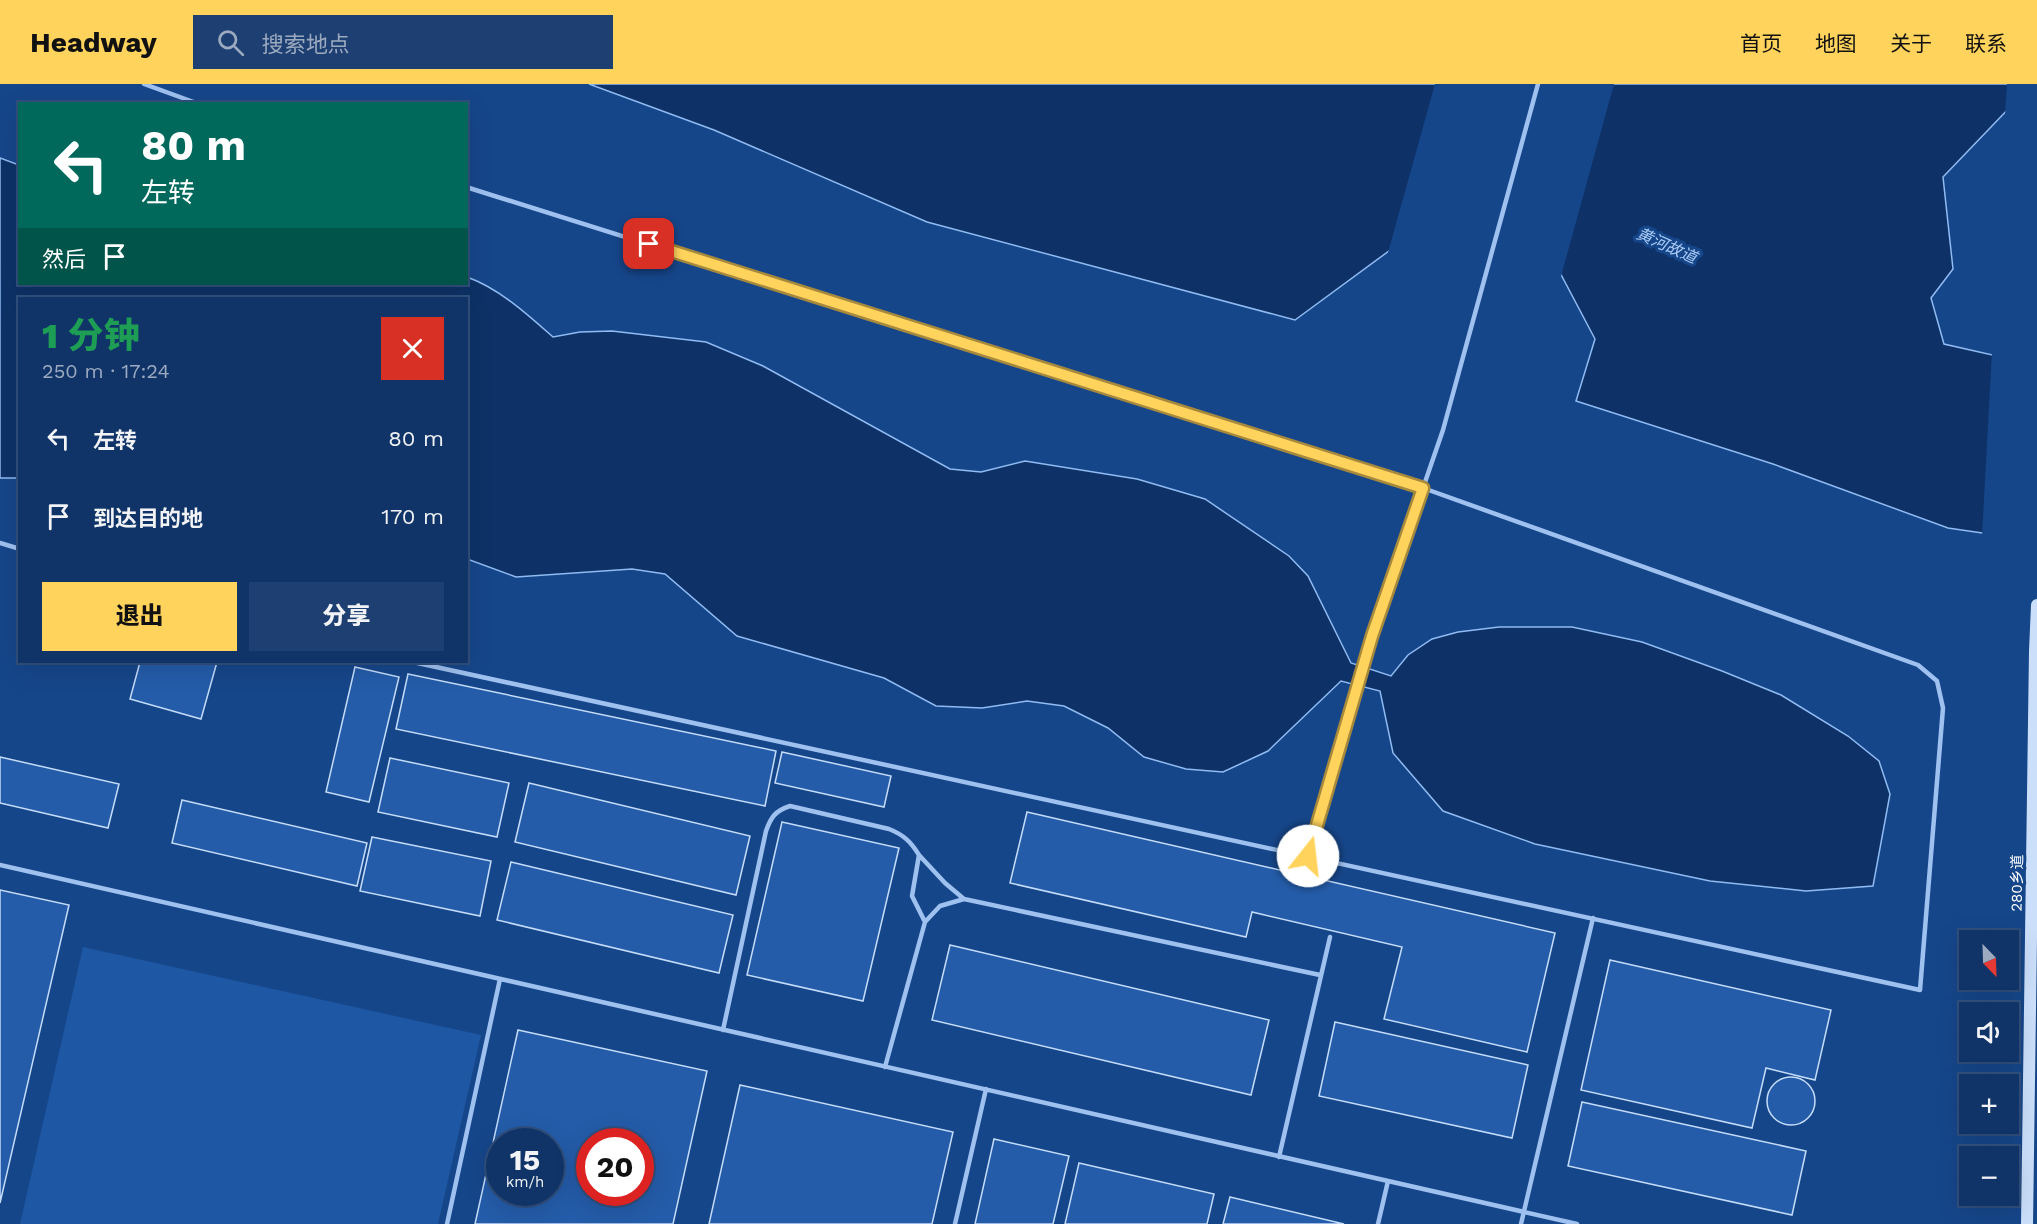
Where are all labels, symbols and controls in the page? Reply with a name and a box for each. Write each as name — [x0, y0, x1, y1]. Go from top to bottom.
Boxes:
search box — [193, 15, 613, 69]
text: Headway — [30, 26, 157, 59]
icon: search — [214, 26, 247, 59]
text: 首页 — [1740, 31, 1782, 56]
text: 地图 — [1815, 31, 1857, 56]
text: 关于 — [1890, 31, 1932, 56]
text: 联系 — [1965, 31, 2007, 56]
text: 搜索地点 — [262, 32, 350, 57]
text: 80 m — [141, 121, 246, 170]
icon: left — [42, 126, 120, 204]
text: 左转 — [141, 177, 195, 209]
pin — [623, 218, 674, 269]
water label: 黄河故道 — [1634, 224, 1702, 268]
icon: arrive — [632, 227, 665, 260]
icon: arrive — [98, 240, 131, 273]
text: 然后 — [42, 247, 86, 272]
text: 1 分钟 — [42, 315, 140, 357]
button: close — [381, 317, 444, 380]
text: 250 m · 17:24 — [42, 359, 170, 383]
icon: left — [42, 422, 75, 455]
text: 80 m — [388, 426, 444, 451]
text: 左转 — [93, 428, 137, 453]
icon: arrive — [42, 500, 75, 533]
text: 170 m — [381, 504, 444, 529]
text: 到达目的地 — [93, 506, 203, 531]
button: 退出 — [42, 582, 237, 651]
button: 分享 — [249, 582, 444, 651]
position arrow — [1276, 824, 1340, 888]
street label: 280乡道 — [2008, 854, 2026, 912]
north arrow — [1959, 930, 2019, 990]
map controls — [1959, 930, 2019, 1206]
button: sound — [1959, 1002, 2019, 1062]
button: + — [1959, 1074, 2019, 1134]
speed limit sign: 20 — [576, 1128, 654, 1206]
text: 15 — [510, 1142, 540, 1177]
button: − — [1959, 1146, 2019, 1206]
text: km/h — [506, 1173, 544, 1191]

